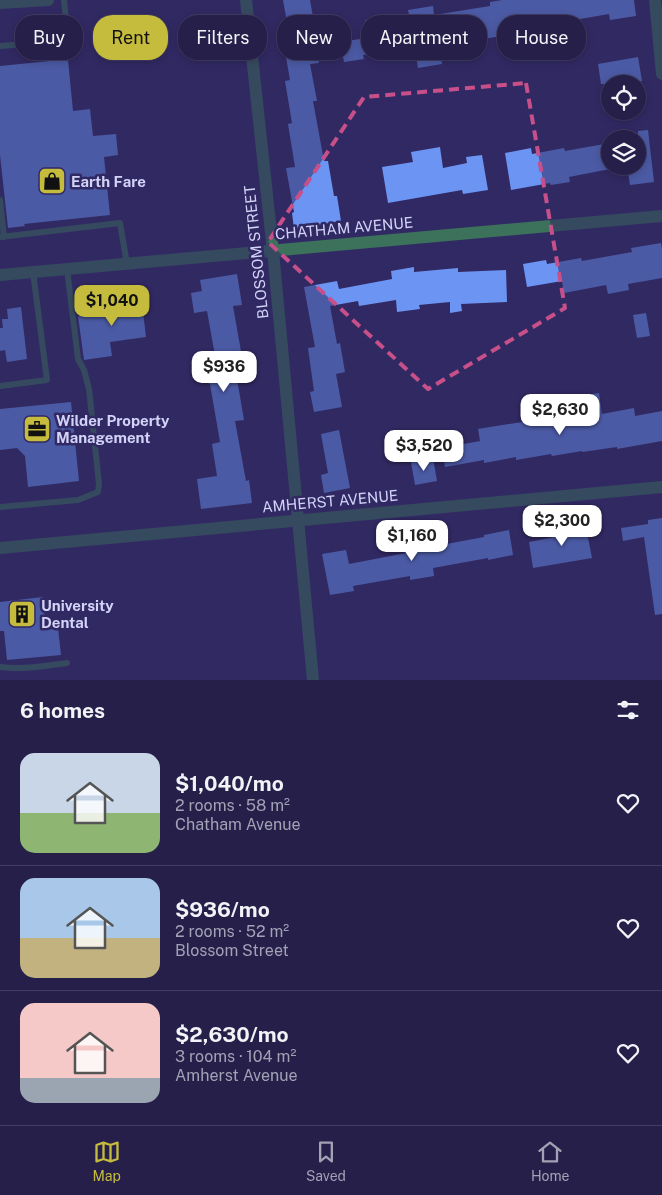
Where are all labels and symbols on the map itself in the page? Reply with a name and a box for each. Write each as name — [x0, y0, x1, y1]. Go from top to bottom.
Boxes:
shop icon: Earth Fare — [37, 166, 67, 196]
place label: Earth Fare — [71, 173, 146, 190]
street label: BLOSSOM STREET — [241, 184, 271, 320]
street label: CHATHAM AVENUE — [274, 213, 414, 243]
pin: $1,040 — [71, 284, 153, 327]
pin: $936 — [194, 350, 254, 393]
pin: $2,630 — [519, 394, 601, 436]
place label: Wilder Property Management — [56, 412, 170, 446]
office icon: Wilder Property Management — [22, 414, 52, 444]
pin: $3,520 — [383, 430, 465, 472]
street label: AMHERST AVENUE — [261, 487, 399, 515]
pin: $2,300 — [521, 504, 603, 547]
pin: $1,160 — [371, 520, 453, 562]
place label: University Dental — [41, 597, 114, 631]
building icon: University Dental — [7, 599, 37, 629]

